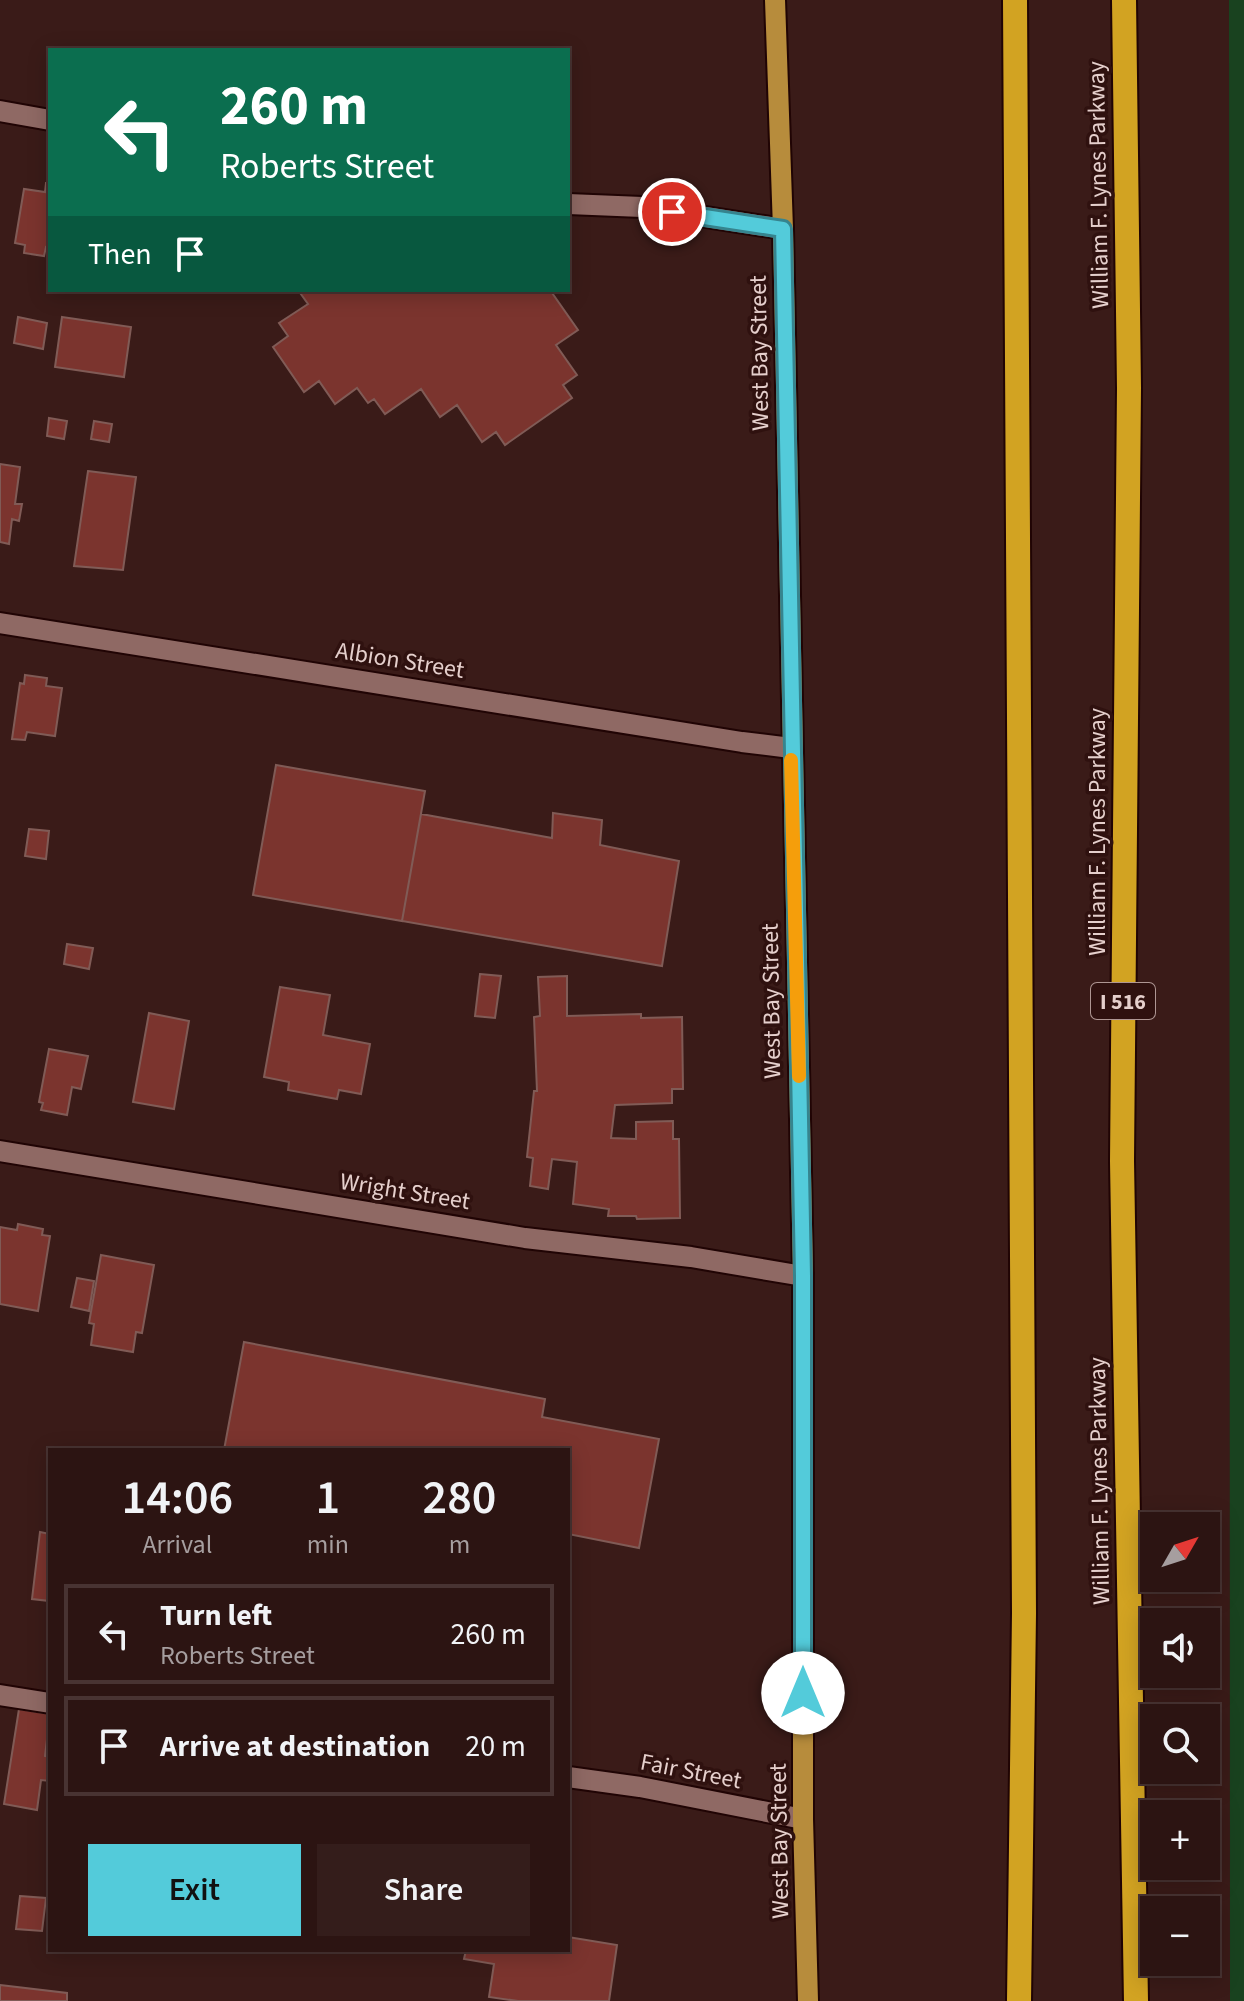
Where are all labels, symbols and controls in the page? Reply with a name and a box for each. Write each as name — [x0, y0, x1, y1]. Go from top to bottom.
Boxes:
street label: William F. Lynes Parkway — [1079, 61, 1118, 309]
text: 260 m — [220, 67, 368, 146]
icon: left — [88, 80, 192, 184]
text: Roberts Street — [220, 141, 434, 192]
pin — [638, 178, 706, 246]
icon: arrive — [650, 190, 694, 234]
icon: arrive — [168, 232, 212, 276]
text: Then — [88, 233, 152, 276]
street label: West Bay Street — [741, 275, 778, 431]
street label: Albion Street — [333, 633, 467, 688]
street label: William F. Lynes Parkway — [1080, 708, 1115, 956]
street label: West Bay Street — [753, 923, 790, 1079]
road number: I 516 — [1091, 983, 1155, 1019]
street label: Wright Street — [337, 1164, 472, 1219]
street label: William F. Lynes Parkway — [1080, 1357, 1119, 1605]
text: 14:06 — [122, 1464, 233, 1532]
text: 1 — [316, 1464, 340, 1532]
text: 280 — [423, 1464, 496, 1532]
north arrow — [1140, 1512, 1220, 1592]
map controls — [1140, 1512, 1220, 1976]
text: Arrival — [142, 1526, 212, 1563]
text: min — [307, 1526, 349, 1563]
text: m — [449, 1526, 470, 1563]
text: Turn left — [160, 1594, 272, 1637]
button: sound — [1140, 1608, 1220, 1688]
icon: left — [92, 1612, 136, 1656]
text: 260 m — [450, 1613, 526, 1656]
text: Roberts Street — [160, 1637, 315, 1674]
position arrow — [761, 1651, 845, 1735]
button: search — [1140, 1704, 1220, 1784]
icon: arrive — [92, 1724, 136, 1768]
text: Arrive at destination — [160, 1725, 430, 1768]
text: 20 m — [465, 1725, 526, 1768]
street label: Fair Street — [637, 1745, 744, 1798]
street label: West Bay Street — [761, 1763, 798, 1919]
button: + — [1140, 1800, 1220, 1880]
button: Exit — [88, 1844, 301, 1936]
button: Share — [317, 1844, 530, 1936]
button: − — [1140, 1896, 1220, 1976]

